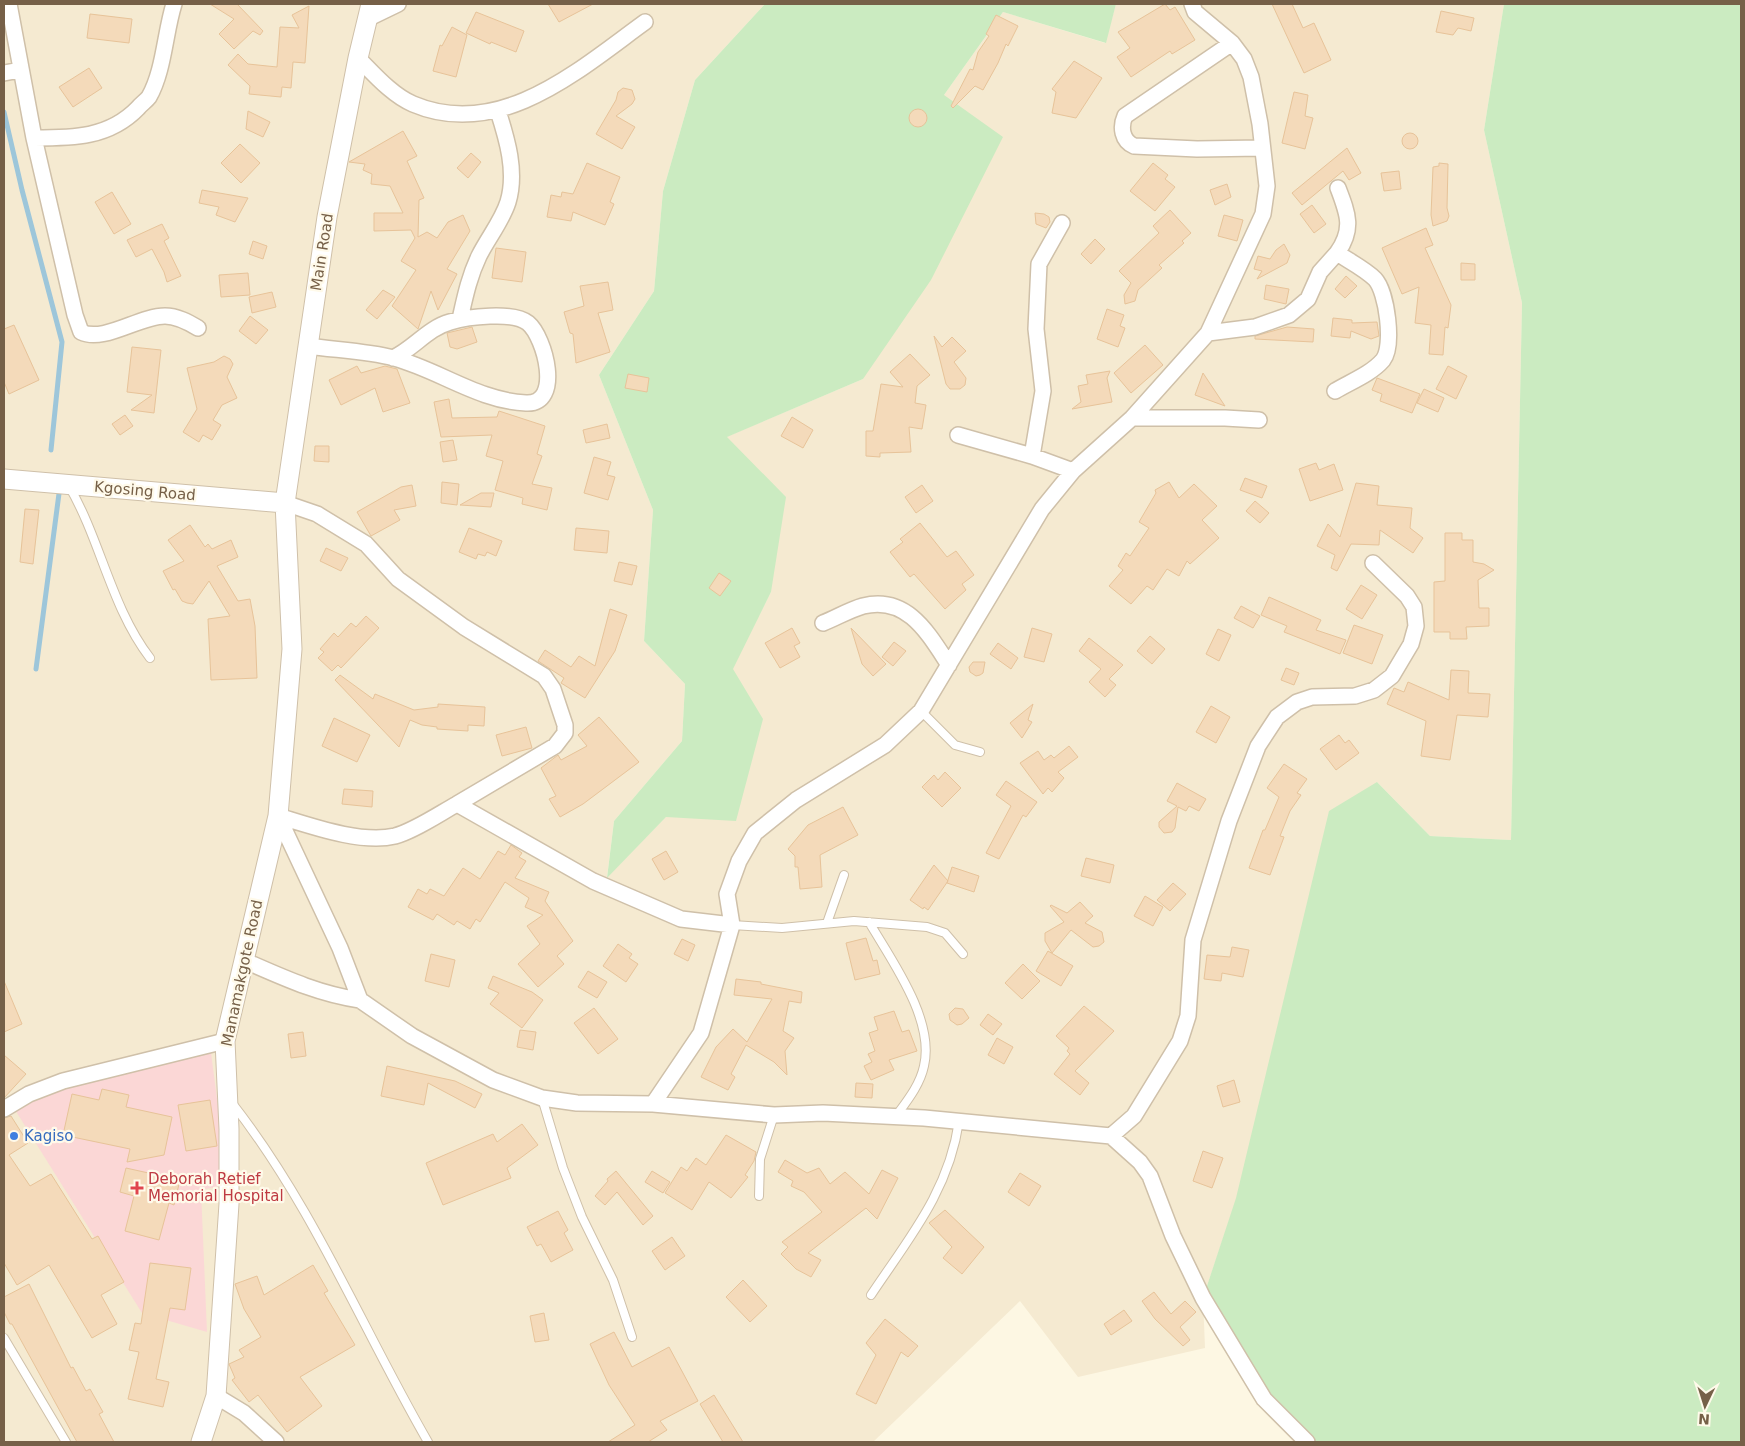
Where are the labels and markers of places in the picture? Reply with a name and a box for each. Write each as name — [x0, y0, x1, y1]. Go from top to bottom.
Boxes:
place label: Kagiso — [24, 1127, 73, 1145]
marker: Kagiso — [8, 1130, 20, 1142]
place label: Deborah Retief Memorial Hospital — [148, 1170, 284, 1205]
marker: Deborah Retief Memorial Hospital — [130, 1181, 144, 1195]

